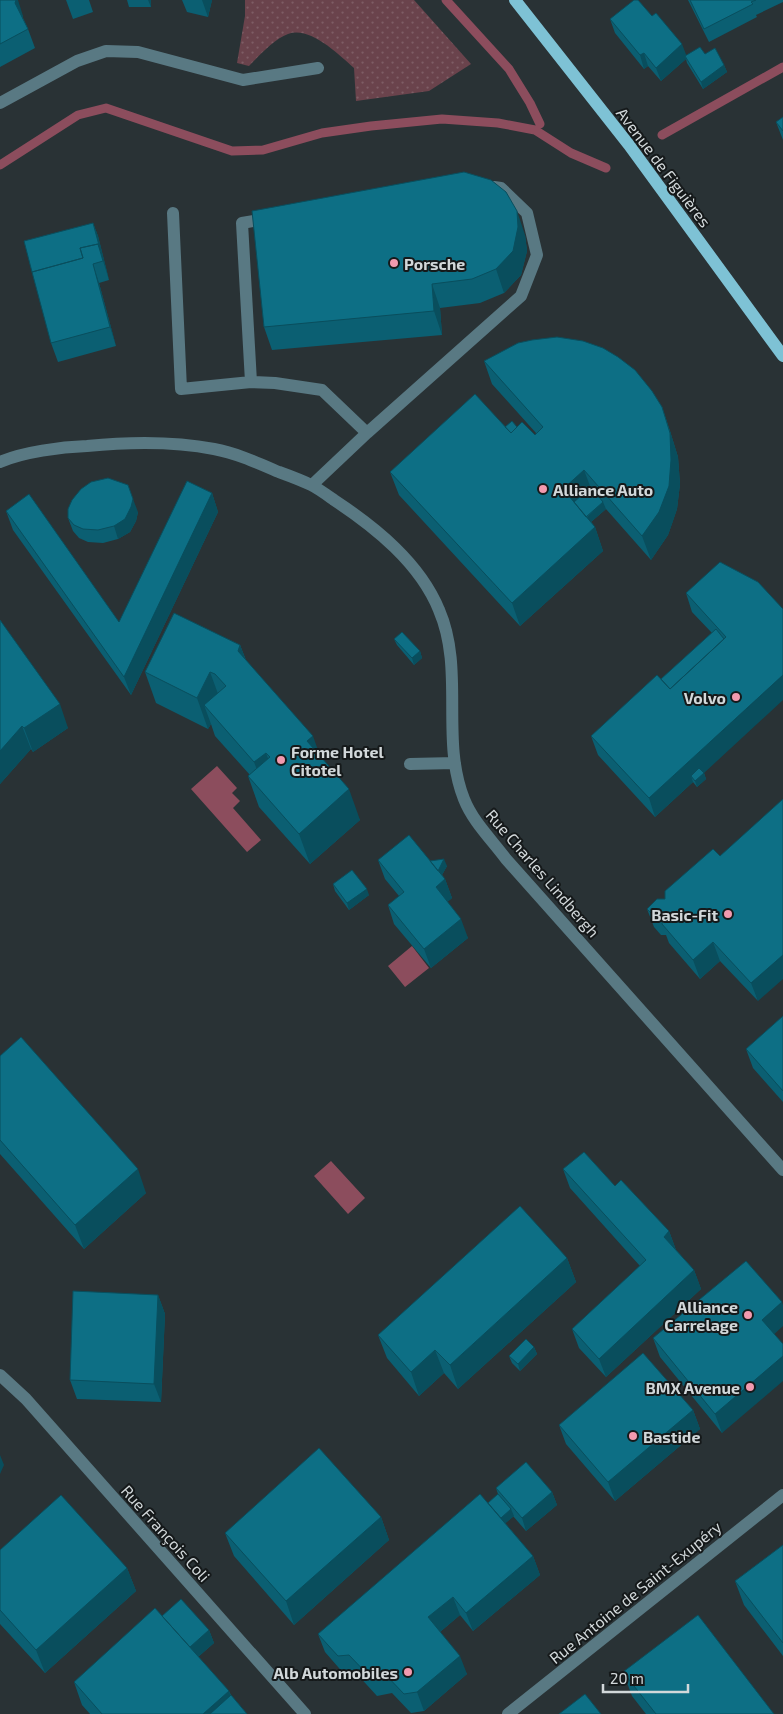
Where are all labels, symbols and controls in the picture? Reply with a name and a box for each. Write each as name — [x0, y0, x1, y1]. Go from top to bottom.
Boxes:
street label: Avenue de Figuières — [613, 104, 715, 230]
place label: Porsche — [404, 254, 465, 273]
marker: Porsche — [388, 257, 400, 269]
place label: Alliance Auto — [553, 480, 653, 499]
marker: Alliance Auto — [537, 483, 549, 495]
place label: Volvo — [684, 688, 726, 707]
marker: Volvo — [730, 691, 742, 703]
place label: Forme Hotel Citotel — [291, 742, 385, 779]
marker: Forme Hotel Citotel — [275, 754, 287, 766]
street label: Rue Charles Lindbergh — [482, 805, 604, 941]
place label: Basic-Fit — [651, 905, 718, 924]
marker: Basic-Fit — [722, 908, 734, 920]
place label: Alliance Carrelage — [664, 1297, 738, 1334]
marker: Alliance Carrelage — [742, 1309, 754, 1321]
place label: BMX Avenue — [646, 1378, 740, 1397]
marker: BMX Avenue — [744, 1381, 756, 1393]
place label: Bastide — [643, 1427, 700, 1446]
marker: Bastide — [627, 1430, 639, 1442]
street label: Rue François Coli — [117, 1481, 214, 1586]
street label: Rue Antoine de Saint-Exupéry — [545, 1516, 725, 1667]
scale bar — [603, 1662, 688, 1694]
place label: Alb Automobiles — [274, 1663, 398, 1682]
marker: Alb Automobiles — [402, 1666, 414, 1678]
text: 20 m — [610, 1669, 644, 1687]

